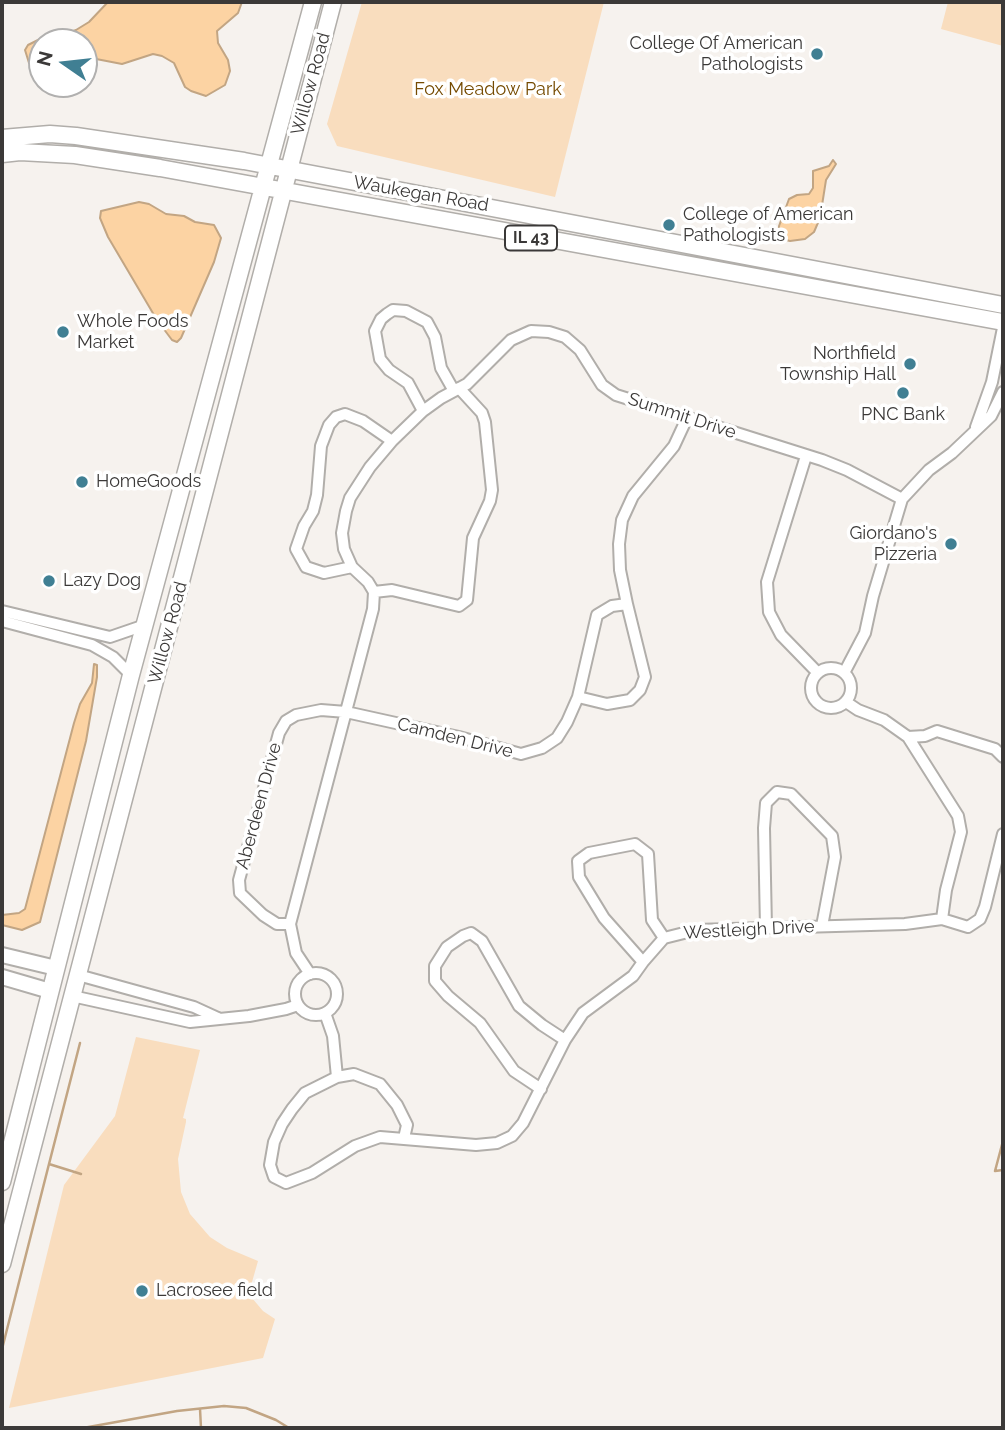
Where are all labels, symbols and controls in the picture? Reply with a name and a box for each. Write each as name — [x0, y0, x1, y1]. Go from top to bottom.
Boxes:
north arrow — [28, 28, 98, 98]
street label: Willow Road — [287, 30, 335, 138]
place label: College Of American Pathologists — [630, 33, 803, 76]
marker: College Of American Pathologists — [809, 46, 825, 62]
text: N — [32, 49, 57, 68]
park label: Fox Meadow Park — [414, 79, 562, 101]
street label: Waukegan Road — [352, 171, 490, 217]
place label: College of American Pathologists — [683, 204, 853, 246]
marker: College of American Pathologists — [661, 217, 677, 233]
road number: IL 43 — [505, 226, 557, 250]
place label: Whole Foods Market — [77, 311, 188, 354]
marker: Whole Foods Market — [55, 324, 71, 340]
place label: Northfield Township Hall — [780, 343, 896, 386]
marker: Northfield Township Hall — [902, 356, 918, 372]
marker: PNC Bank — [895, 385, 911, 401]
street label: Summit Drive — [625, 388, 739, 444]
place label: PNC Bank — [861, 404, 945, 426]
place label: HomeGoods — [96, 471, 201, 493]
marker: HomeGoods — [74, 474, 90, 490]
place label: Giordano's Pizzeria — [849, 523, 937, 566]
marker: Giordano's Pizzeria — [943, 536, 959, 552]
place label: Lazy Dog — [63, 570, 141, 592]
marker: Lazy Dog — [41, 573, 57, 589]
street label: Willow Road — [144, 579, 192, 687]
street label: Camden Drive — [395, 713, 515, 763]
street label: Aberdeen Drive — [232, 740, 286, 872]
street label: Westleigh Drive — [683, 916, 815, 944]
place label: Lacrosee field — [156, 1280, 273, 1302]
marker: Lacrosee field — [134, 1283, 150, 1299]

